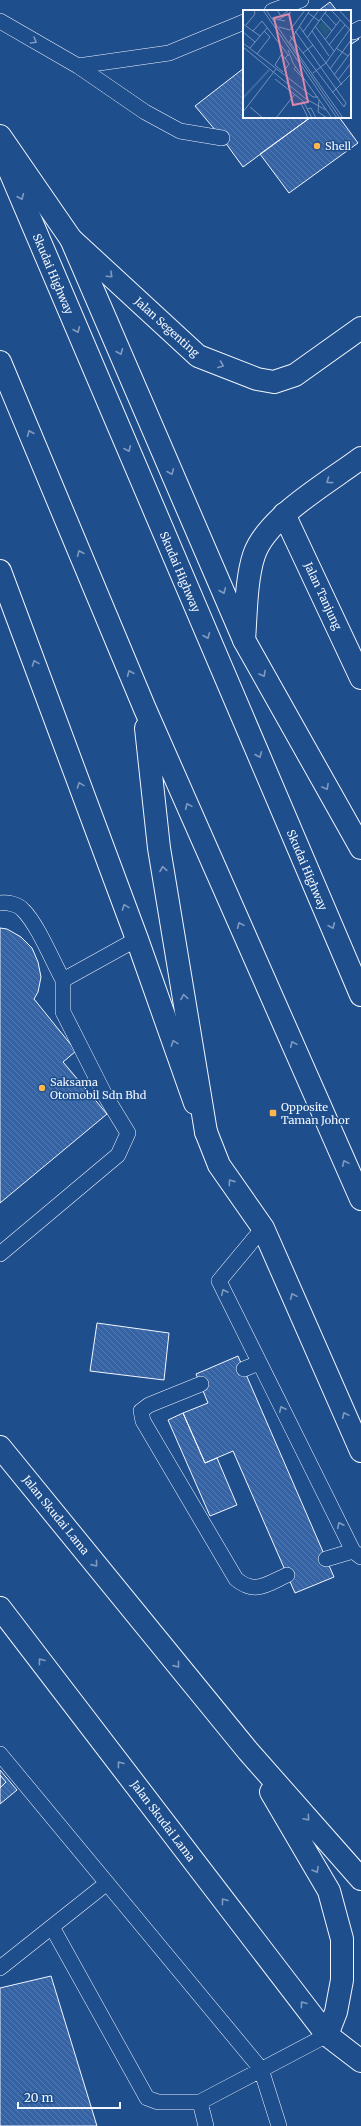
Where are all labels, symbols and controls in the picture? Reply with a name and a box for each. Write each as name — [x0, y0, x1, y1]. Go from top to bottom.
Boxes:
inset map — [243, 10, 351, 118]
one-way arrow — [30, 36, 37, 43]
place label: Shell — [325, 139, 352, 153]
marker: Shell — [312, 141, 322, 151]
one-way arrow — [16, 194, 24, 201]
street label: Skudai Highway — [30, 232, 77, 317]
one-way arrow — [105, 271, 113, 278]
street label: Jalan Segenting — [131, 294, 203, 360]
one-way arrow — [72, 325, 80, 333]
one-way arrow — [115, 348, 123, 356]
one-way arrow — [217, 361, 224, 369]
one-way arrow — [26, 430, 34, 437]
one-way arrow — [123, 445, 131, 453]
one-way arrow — [167, 468, 175, 475]
one-way arrow — [327, 476, 334, 483]
street label: Skudai Highway — [157, 530, 204, 615]
one-way arrow — [76, 550, 84, 557]
street label: Jalan Tanjung — [301, 559, 345, 632]
one-way arrow — [218, 587, 226, 594]
one-way arrow — [202, 631, 210, 639]
one-way arrow — [31, 660, 39, 667]
one-way arrow — [258, 669, 265, 677]
one-way arrow — [126, 670, 134, 677]
one-way arrow — [254, 752, 262, 759]
one-way arrow — [76, 782, 85, 789]
one-way arrow — [322, 783, 329, 790]
one-way arrow — [184, 803, 192, 810]
street label: Skudai Highway — [284, 828, 331, 913]
one-way arrow — [159, 865, 168, 872]
one-way arrow — [122, 904, 130, 911]
one-way arrow — [237, 922, 245, 930]
one-way arrow — [327, 923, 335, 930]
one-way arrow — [180, 994, 189, 1000]
one-way arrow — [170, 1039, 179, 1046]
one-way arrow — [290, 1041, 298, 1049]
place label: Saksama Otomobil Sdn Bhd — [50, 1075, 147, 1102]
marker: Saksama Otomobil Sdn Bhd — [37, 1083, 47, 1093]
place label: Opposite Taman Johor — [281, 1100, 350, 1127]
marker: Opposite Taman Johor — [268, 1108, 278, 1118]
one-way arrow — [342, 1160, 350, 1168]
one-way arrow — [229, 1180, 236, 1187]
one-way arrow — [221, 1289, 229, 1296]
one-way arrow — [290, 1293, 298, 1301]
one-way arrow — [279, 1405, 287, 1413]
one-way arrow — [342, 1412, 350, 1420]
street label: Jalan Skudai Lama — [19, 1472, 92, 1558]
one-way arrow — [337, 1522, 345, 1529]
one-way arrow — [91, 1559, 98, 1567]
one-way arrow — [39, 1659, 46, 1666]
one-way arrow — [173, 1660, 180, 1667]
one-way arrow — [118, 1762, 125, 1769]
street label: Jalan Skudai Lama — [127, 1777, 198, 1864]
one-way arrow — [302, 1813, 309, 1820]
one-way arrow — [312, 1866, 319, 1873]
one-way arrow — [222, 1898, 229, 1905]
one-way arrow — [301, 2002, 308, 2009]
scale bar — [18, 2084, 120, 2110]
text: 20 m — [24, 2090, 53, 2105]

